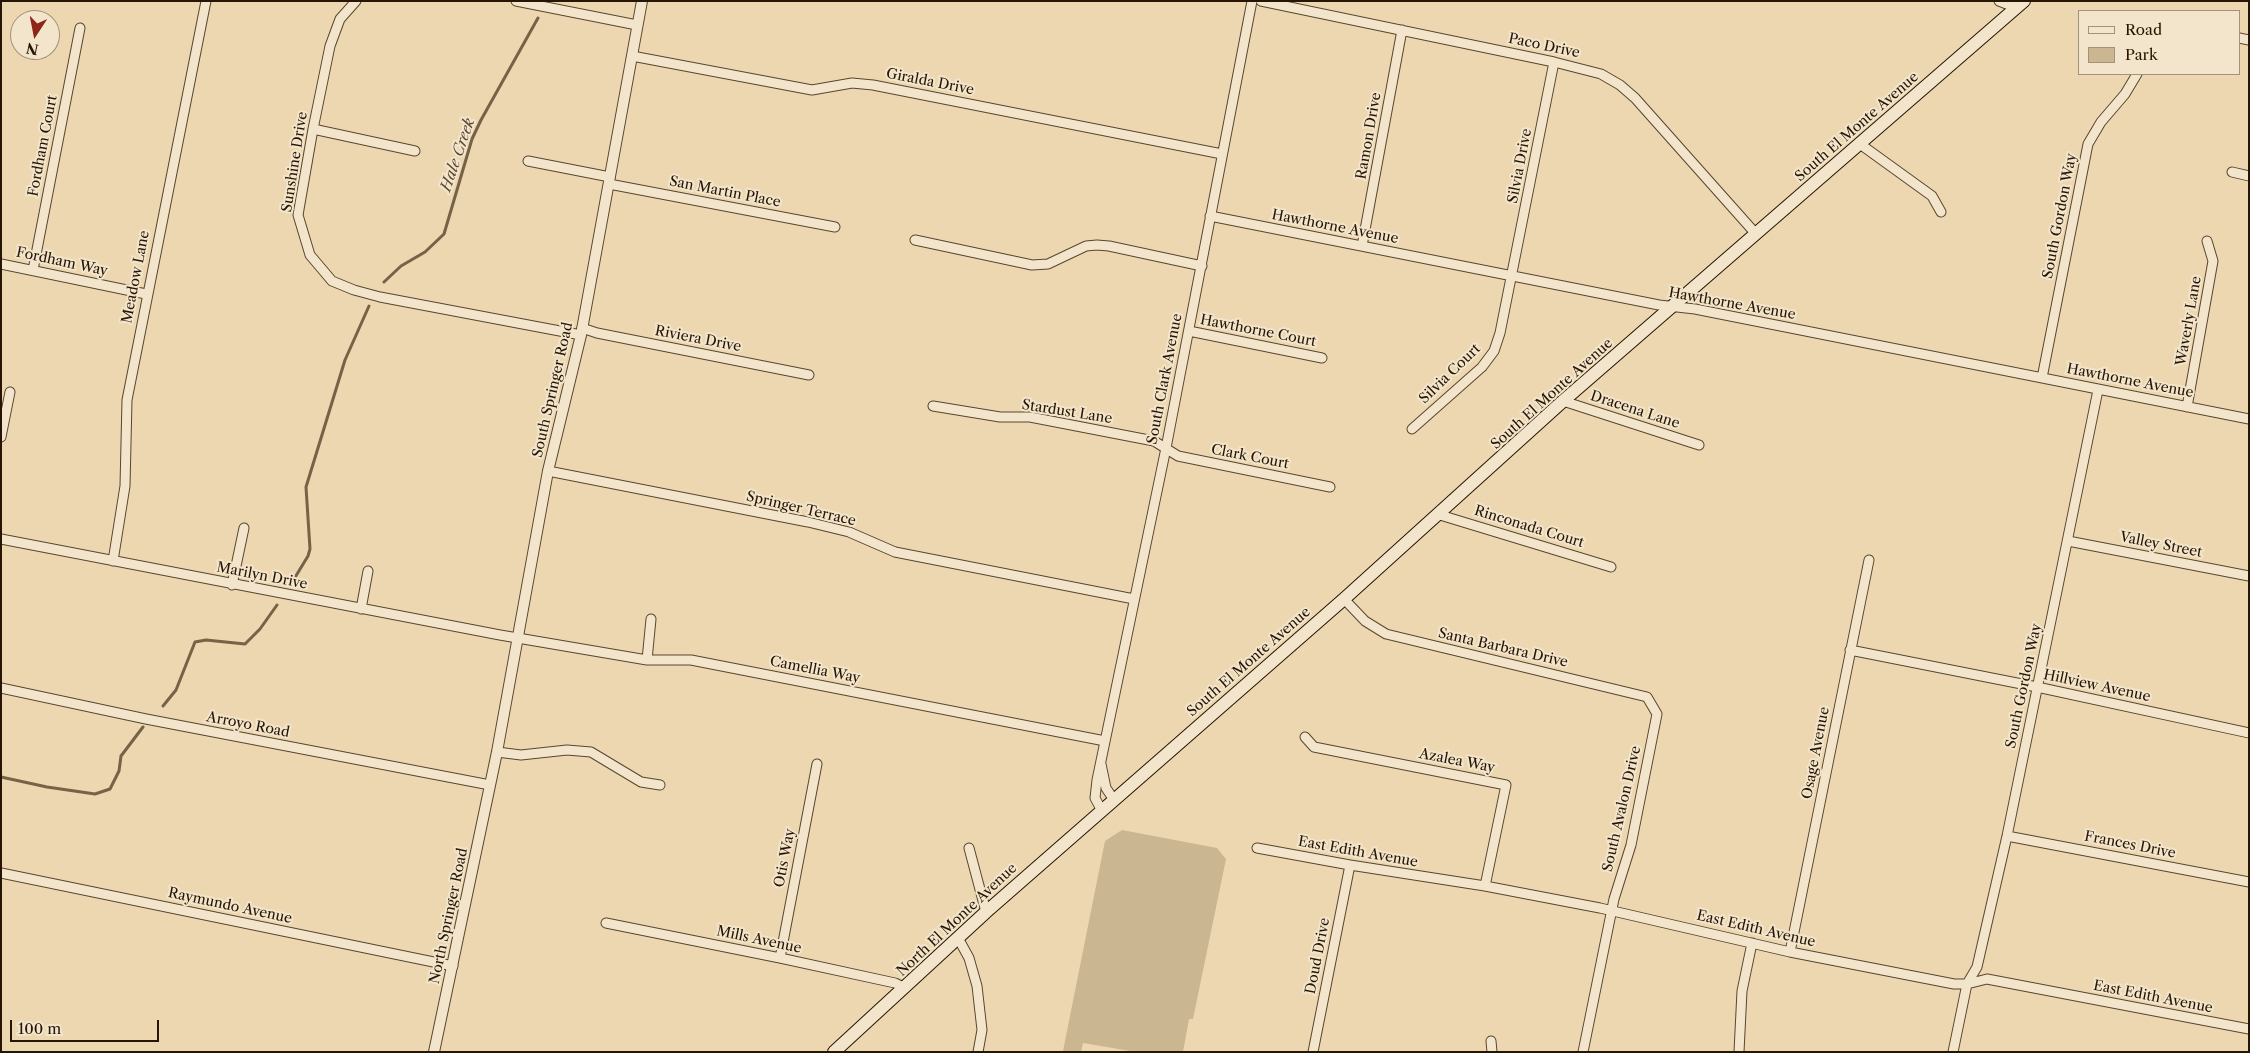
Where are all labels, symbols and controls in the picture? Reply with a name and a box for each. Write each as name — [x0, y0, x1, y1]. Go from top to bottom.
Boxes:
north arrow — [10, 10, 60, 60]
legend — [2078, 10, 2240, 75]
text: Road — [2125, 20, 2162, 39]
street label: Paco Drive — [1507, 30, 1581, 62]
text: N — [25, 39, 40, 59]
text: Park — [2125, 45, 2158, 64]
street label: Giralda Drive — [885, 65, 975, 99]
street label: South El Monte Avenue — [1792, 69, 1922, 185]
street label: Ramon Drive — [1353, 91, 1385, 181]
street label: Fordham Court — [25, 94, 61, 198]
street label: Sunshine Drive — [279, 111, 311, 213]
water label: Hale Creek — [437, 116, 479, 194]
street label: Silvia Drive — [1505, 127, 1535, 205]
street label: South Gordon Way — [2040, 152, 2080, 280]
street label: San Martin Place — [668, 173, 782, 211]
street label: Hawthorne Avenue — [1270, 206, 1400, 248]
street label: Meadow Lane — [119, 229, 153, 325]
street label: Fordham Way — [15, 244, 109, 280]
street label: Waverly Lane — [2173, 275, 2205, 367]
street label: Hawthorne Avenue — [1667, 285, 1797, 323]
street label: South Clark Avenue — [1144, 312, 1186, 446]
street label: Hawthorne Court — [1199, 312, 1317, 350]
street label: South Springer Road — [529, 321, 577, 459]
street label: Riviera Drive — [654, 322, 742, 356]
street label: South El Monte Avenue — [1488, 335, 1616, 453]
street label: Silvia Court — [1416, 341, 1484, 407]
street label: Hawthorne Avenue — [2065, 360, 2195, 402]
street label: Dracena Lane — [1588, 388, 1682, 432]
street label: Stardust Lane — [1021, 397, 1113, 427]
street label: Clark Court — [1210, 441, 1290, 473]
street label: Springer Terrace — [745, 488, 857, 530]
street label: Rinconada Court — [1472, 502, 1586, 552]
street label: Valley Street — [2119, 529, 2203, 561]
street label: Marilyn Drive — [215, 559, 309, 593]
street label: South El Monte Avenue — [1184, 604, 1314, 720]
street label: South Gordon Way — [2003, 622, 2045, 750]
street label: Santa Barbara Drive — [1436, 625, 1570, 671]
street label: Camellia Way — [768, 653, 862, 687]
street label: Hillview Avenue — [2042, 666, 2152, 706]
street label: Osage Avenue — [1799, 705, 1833, 801]
street label: Arroyo Road — [205, 709, 291, 741]
street label: South Avalon Drive — [1599, 744, 1645, 874]
street label: Azalea Way — [1418, 745, 1496, 777]
street label: Otis Way — [771, 827, 799, 889]
street label: Frances Drive — [2083, 828, 2177, 862]
street label: East Edith Avenue — [1297, 833, 1419, 871]
street label: North Springer Road — [426, 847, 472, 985]
street label: North El Monte Avenue — [893, 860, 1021, 980]
street label: Raymundo Avenue — [167, 885, 293, 927]
street label: East Edith Avenue — [1695, 907, 1817, 951]
street label: Doud Drive — [1302, 917, 1334, 995]
street label: Mills Avenue — [715, 923, 803, 957]
street label: East Edith Avenue — [2092, 977, 2214, 1017]
scale bar — [12, 1010, 161, 1042]
text: 100 m — [18, 1019, 61, 1038]

